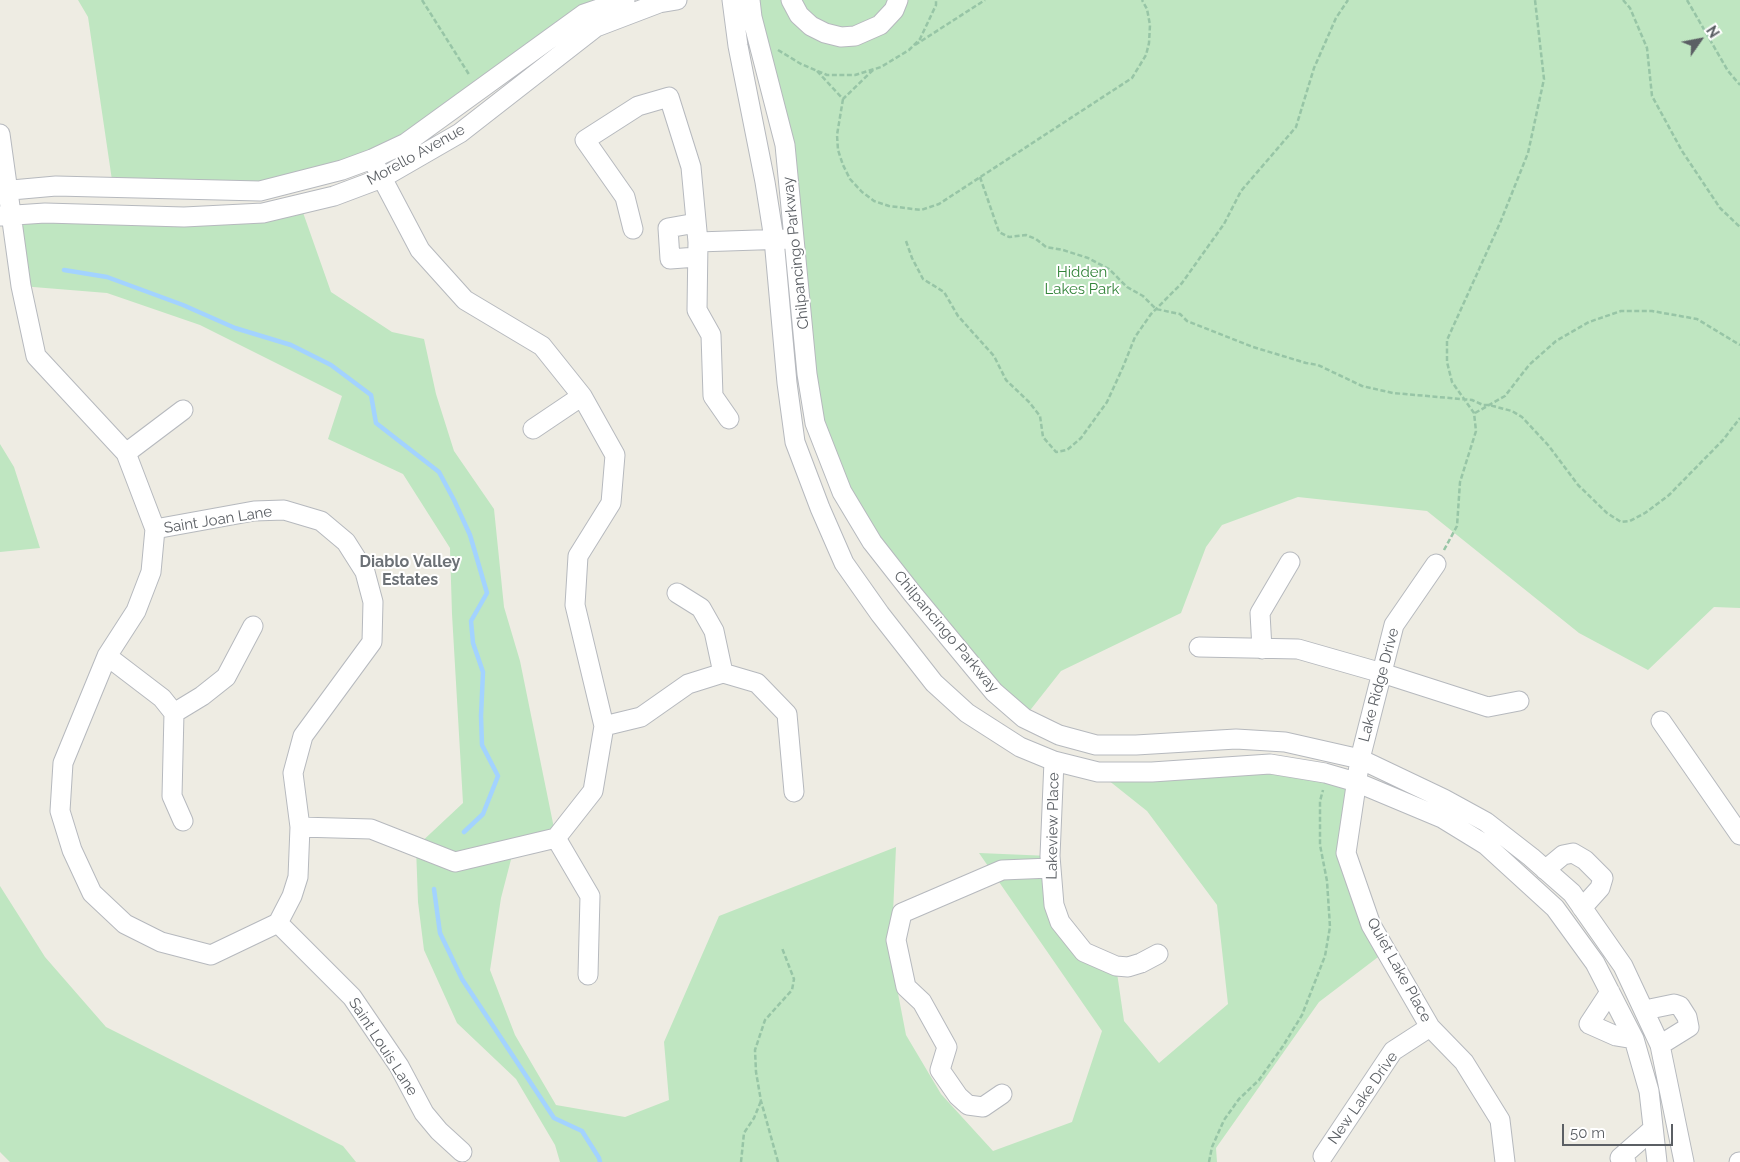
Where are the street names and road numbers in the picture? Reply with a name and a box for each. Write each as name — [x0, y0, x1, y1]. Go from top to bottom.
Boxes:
street label: Morello Avenue — [364, 121, 468, 189]
street label: Chilpancingo Parkway — [779, 176, 813, 330]
street label: Saint Joan Lane — [163, 503, 273, 537]
street label: Chilpancingo Parkway — [890, 567, 1002, 697]
street label: Lake Ridge Drive — [1355, 626, 1403, 744]
street label: Lakeview Place — [1043, 772, 1063, 880]
street label: Quiet Lake Place — [1363, 915, 1435, 1025]
street label: Saint Louis Lane — [345, 995, 421, 1099]
street label: New Lake Drive — [1324, 1048, 1402, 1148]

